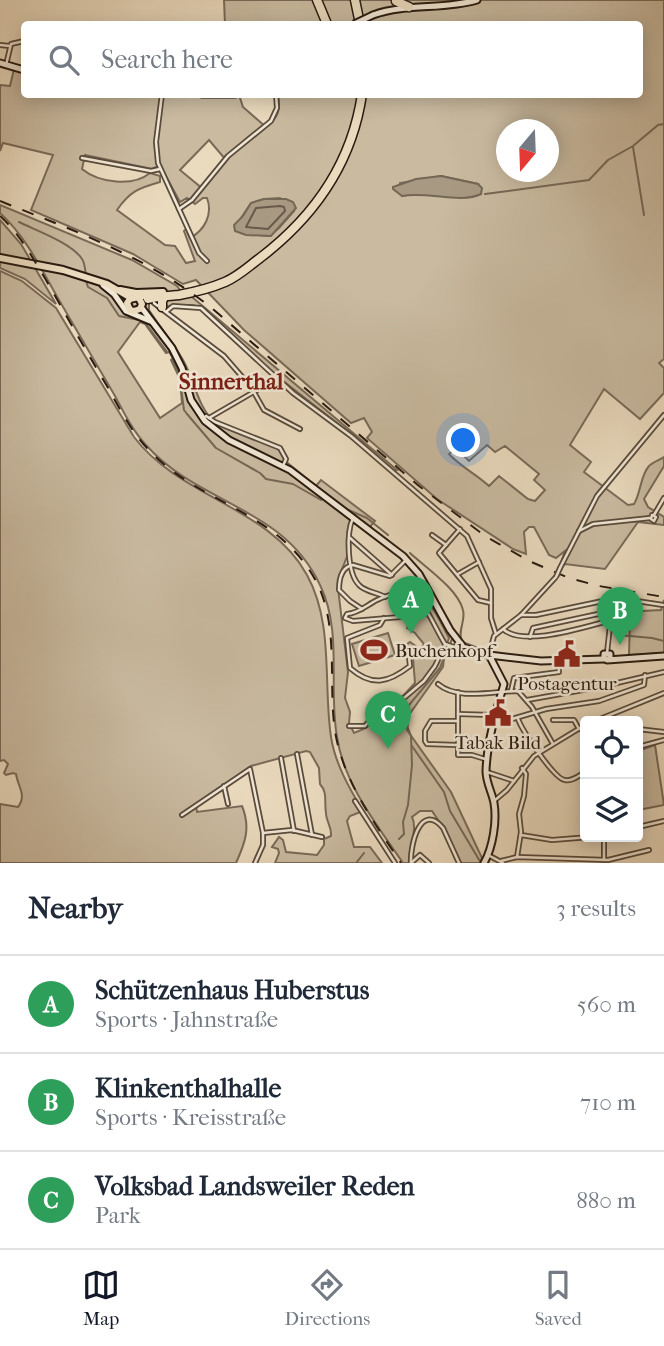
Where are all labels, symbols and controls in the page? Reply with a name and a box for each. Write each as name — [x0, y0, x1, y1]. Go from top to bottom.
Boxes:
search box — [21, 21, 643, 98]
icon: search — [45, 41, 83, 79]
text: Search here — [101, 44, 233, 75]
north arrow — [496, 119, 559, 182]
district label: Sinnerthal — [179, 368, 284, 395]
your location — [446, 423, 480, 457]
pin: A — [388, 576, 434, 634]
pin: B — [597, 587, 643, 645]
sports icon: Buchenkopf — [359, 635, 389, 665]
public building icon: Postagentur — [552, 639, 582, 669]
place label: Buchenkopf — [395, 640, 497, 662]
place label: Postagentur — [517, 673, 618, 695]
pin: C — [365, 691, 411, 749]
public building icon: Tabak Bild — [483, 698, 513, 728]
map controls — [580, 716, 643, 842]
button: locate — [580, 716, 643, 779]
place label: Tabak Bild — [455, 732, 542, 754]
button: layers — [580, 779, 643, 842]
text: Nearby — [28, 891, 123, 926]
text: 3 results — [556, 895, 636, 922]
text: Schützenhaus Huberstus — [95, 975, 369, 1006]
text: A — [44, 991, 58, 1018]
text: 560 m — [577, 991, 636, 1018]
text: Sports · Jahnstraße — [95, 1006, 278, 1033]
text: Klinkenthalhalle — [95, 1073, 281, 1104]
text: B — [44, 1089, 58, 1116]
text: 710 m — [580, 1089, 636, 1116]
text: Sports · Kreisstraße — [95, 1104, 286, 1131]
text: Volksbad Landsweiler Reden — [95, 1171, 415, 1202]
text: C — [43, 1187, 59, 1214]
text: 880 m — [576, 1187, 636, 1214]
text: Park — [95, 1202, 141, 1229]
tab: Map — [82, 1266, 120, 1330]
tab: Directions — [285, 1266, 370, 1330]
tab: Saved — [535, 1266, 582, 1330]

